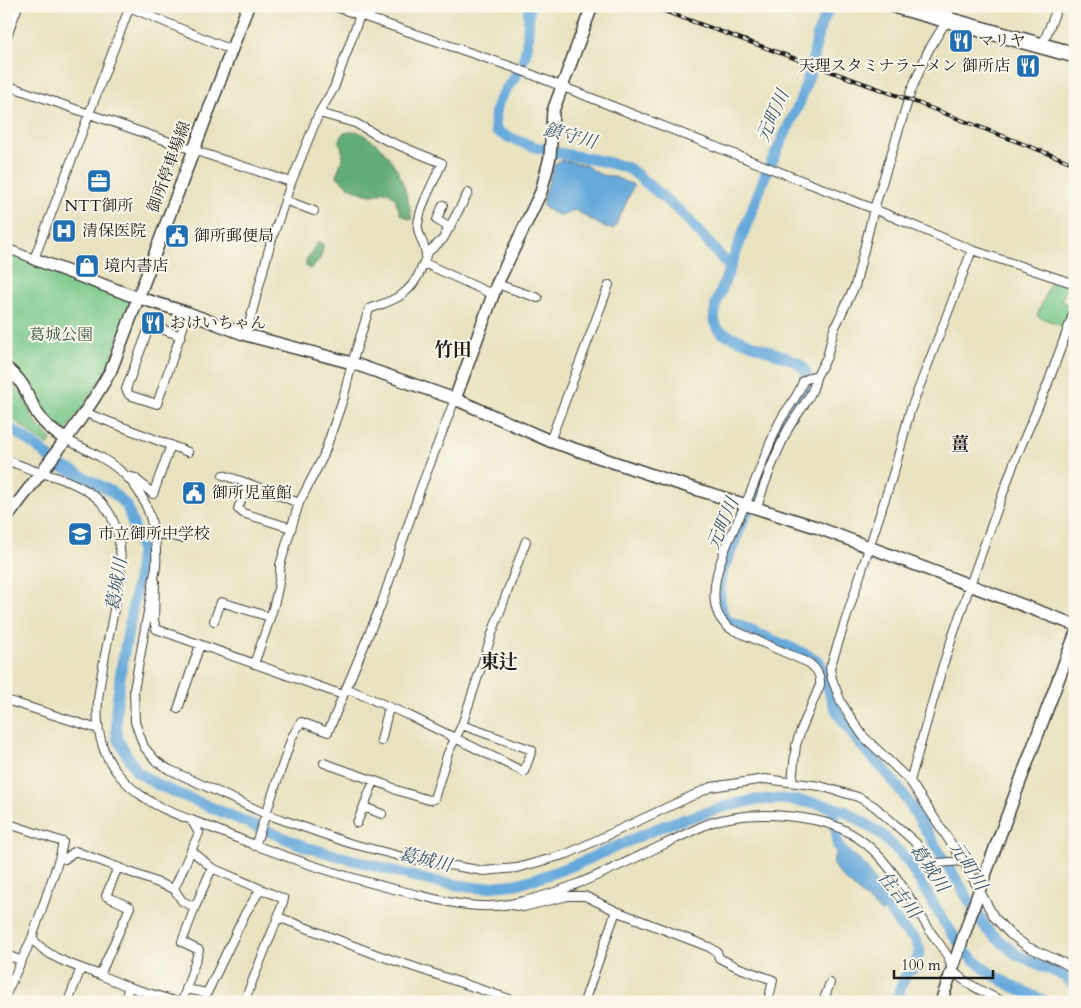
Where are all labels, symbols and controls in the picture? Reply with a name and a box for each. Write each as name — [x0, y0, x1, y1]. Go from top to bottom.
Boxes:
restaurant icon: マリヤ — [948, 28, 974, 54]
place label: マリヤ — [978, 30, 1026, 52]
restaurant icon: 天理スタミナラーメン 御所店 — [1015, 53, 1041, 79]
place label: 天理スタミナラーメン 御所店 — [799, 55, 1010, 77]
water label: 元町川 — [751, 84, 796, 146]
water label: 鎮守川 — [541, 117, 601, 156]
street label: 御所停車場線 — [142, 118, 196, 216]
office icon: NTT御所 — [86, 168, 112, 194]
place label: NTT御所 — [64, 195, 134, 217]
hospital icon: 清保医院 — [51, 218, 77, 244]
place label: 清保医院 — [82, 220, 146, 242]
public building icon: 御所郵便局 — [164, 223, 190, 249]
place label: 御所郵便局 — [194, 225, 274, 247]
shop icon: 境内書店 — [74, 253, 100, 279]
place label: 境内書店 — [104, 255, 168, 277]
restaurant icon: おけいちゃん — [140, 310, 166, 336]
place label: おけいちゃん — [170, 312, 266, 334]
park label: 葛城公園 — [29, 324, 93, 346]
district label: 竹田 — [434, 337, 472, 363]
district label: 薑 — [951, 432, 969, 457]
public building icon: 御所児童館 — [181, 480, 207, 506]
place label: 御所児童館 — [212, 482, 292, 504]
water label: 元町川 — [701, 492, 746, 554]
school or university icon: 市立御所中学校 — [67, 521, 93, 547]
place label: 市立御所中学校 — [98, 523, 210, 545]
water label: 葛城川 — [100, 554, 134, 614]
district label: 東辻 — [480, 649, 518, 675]
water label: 元町川 — [943, 836, 994, 897]
water label: 葛城川 — [904, 839, 956, 899]
water label: 葛城川 — [396, 842, 456, 879]
water label: 住吉川 — [872, 866, 927, 925]
scale bar — [894, 948, 992, 980]
text: 100 m — [901, 955, 941, 975]

